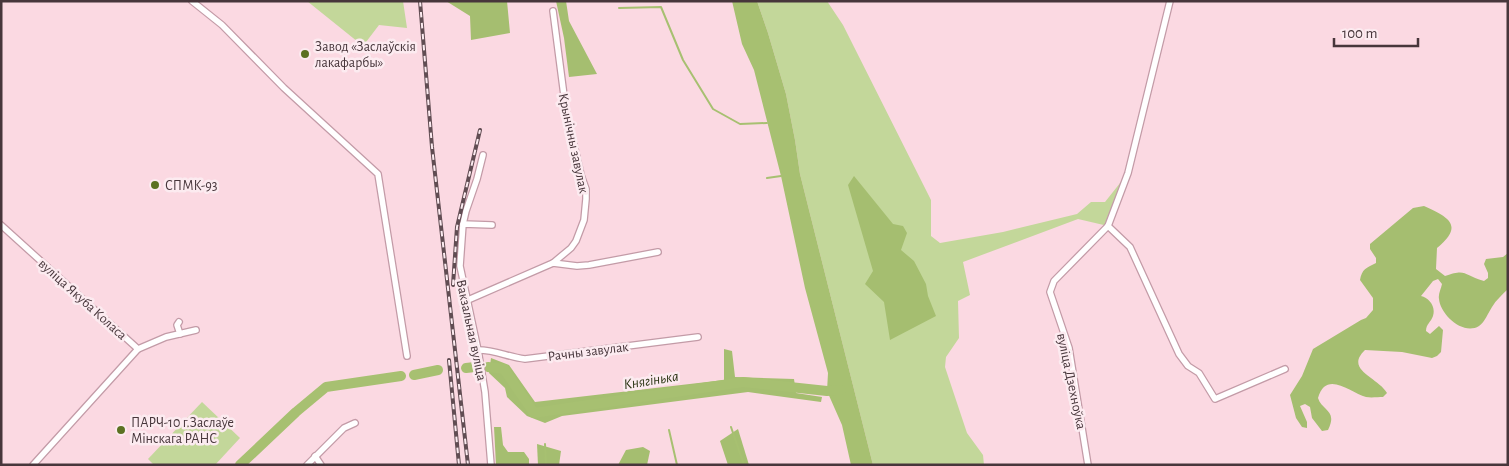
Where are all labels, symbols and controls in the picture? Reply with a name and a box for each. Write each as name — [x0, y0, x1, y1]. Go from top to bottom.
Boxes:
scale bar — [1334, 15, 1418, 47]
text: 100 m — [1342, 26, 1377, 41]
place label: Завод «Заслаўскія лакафарбы» — [315, 40, 416, 70]
marker: Завод «Заслаўскія лакафарбы» — [299, 48, 311, 60]
street label: Крынічны завулак — [556, 92, 591, 195]
marker: СПМК-93 — [149, 179, 161, 191]
place label: СПМК-93 — [165, 179, 218, 193]
street label: вуліца Якуба Коласа — [36, 257, 130, 343]
street label: Вакзальная вуліца — [453, 278, 489, 383]
street label: вуліца Дзехноўка — [1054, 332, 1088, 431]
street label: Рачны завулак — [547, 340, 630, 364]
water label: Княгінька — [623, 369, 680, 392]
place label: ПАРЧ-10 г.Заслаўе Мінскага РАНС — [131, 416, 234, 446]
marker: ПАРЧ-10 г.Заслаўе Мінскага РАНС — [115, 424, 127, 436]

